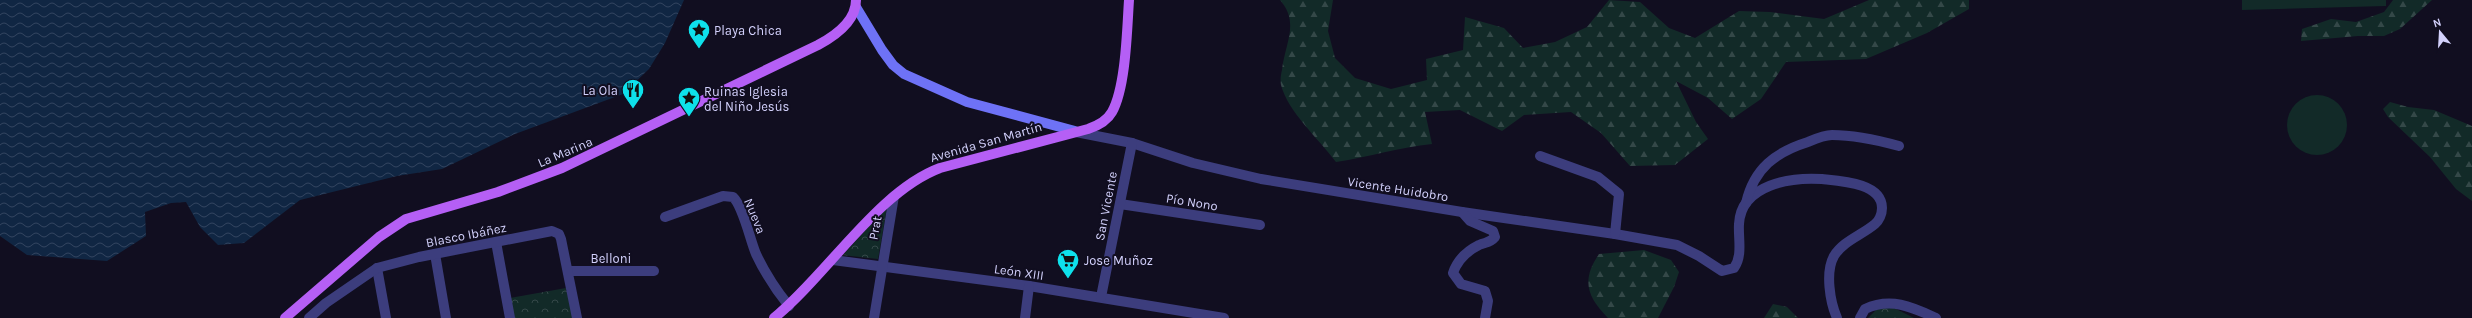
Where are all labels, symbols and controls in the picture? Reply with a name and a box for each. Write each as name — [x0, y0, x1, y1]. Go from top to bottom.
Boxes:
north arrow — [2420, 12, 2460, 52]
text: N — [2431, 16, 2443, 30]
place icon: Playa Chica — [686, 17, 712, 50]
place label: Playa Chica — [714, 23, 782, 38]
restaurant icon: La Ola — [620, 77, 646, 110]
place label: La Ola — [582, 83, 618, 98]
place label: Ruinas Iglesia del Niño Jesús — [704, 84, 790, 114]
place icon: Ruinas Iglesia del Niño Jesús — [676, 85, 702, 118]
street label: Avenida San Martín — [928, 119, 1044, 165]
street label: La Marina — [535, 134, 595, 170]
street label: San Vicente — [1092, 170, 1120, 242]
street label: Vicente Huidobro — [1347, 174, 1449, 204]
street label: Pío Nono — [1165, 191, 1219, 213]
street label: Nueva — [741, 196, 769, 236]
street label: Prat — [866, 215, 884, 241]
street label: Blasco Ibáñez — [424, 220, 508, 250]
supermarket icon: Jose Muñoz — [1055, 247, 1081, 280]
street label: Belloni — [591, 251, 631, 266]
place label: Jose Muñoz — [1084, 253, 1153, 268]
street label: León XIII — [993, 261, 1045, 283]

